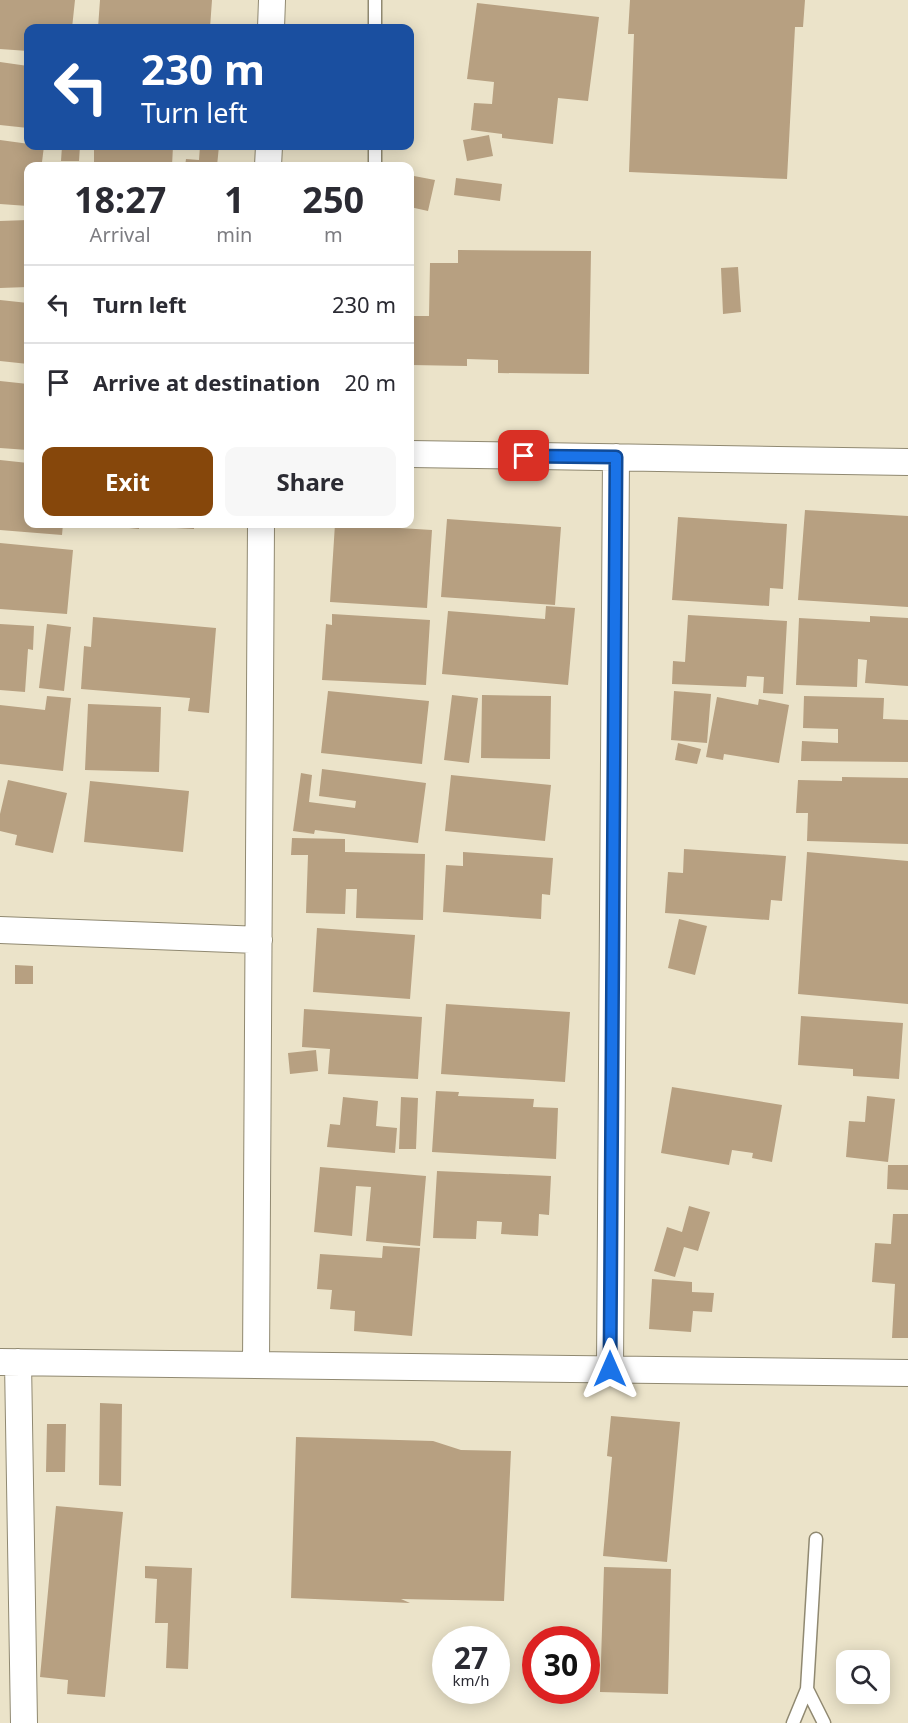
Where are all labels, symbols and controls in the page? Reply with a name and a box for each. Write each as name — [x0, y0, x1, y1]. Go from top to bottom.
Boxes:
text: 230 m — [141, 40, 265, 97]
icon: left — [42, 48, 120, 126]
text: Turn left — [141, 94, 247, 131]
text: 18:27 — [74, 175, 166, 224]
text: 1 — [224, 175, 245, 224]
text: 250 — [302, 175, 364, 224]
text: Arrival — [90, 221, 151, 248]
text: min — [216, 221, 252, 248]
text: m — [324, 221, 343, 248]
icon: left — [42, 288, 75, 321]
text: Turn left — [93, 289, 187, 319]
text: 230 m — [332, 289, 396, 319]
icon: arrive — [42, 366, 75, 399]
text: Arrive at destination — [93, 367, 320, 397]
text: 20 m — [345, 367, 396, 397]
pin — [498, 430, 549, 481]
icon: arrive — [507, 439, 540, 472]
button: Exit — [42, 447, 213, 516]
button: Share — [225, 447, 396, 516]
position arrow — [578, 1337, 642, 1401]
speed limit sign: 30 — [522, 1626, 600, 1704]
text: 27 — [454, 1637, 488, 1678]
map controls — [836, 1650, 890, 1704]
button: search — [836, 1650, 890, 1704]
text: km/h — [453, 1670, 489, 1690]

